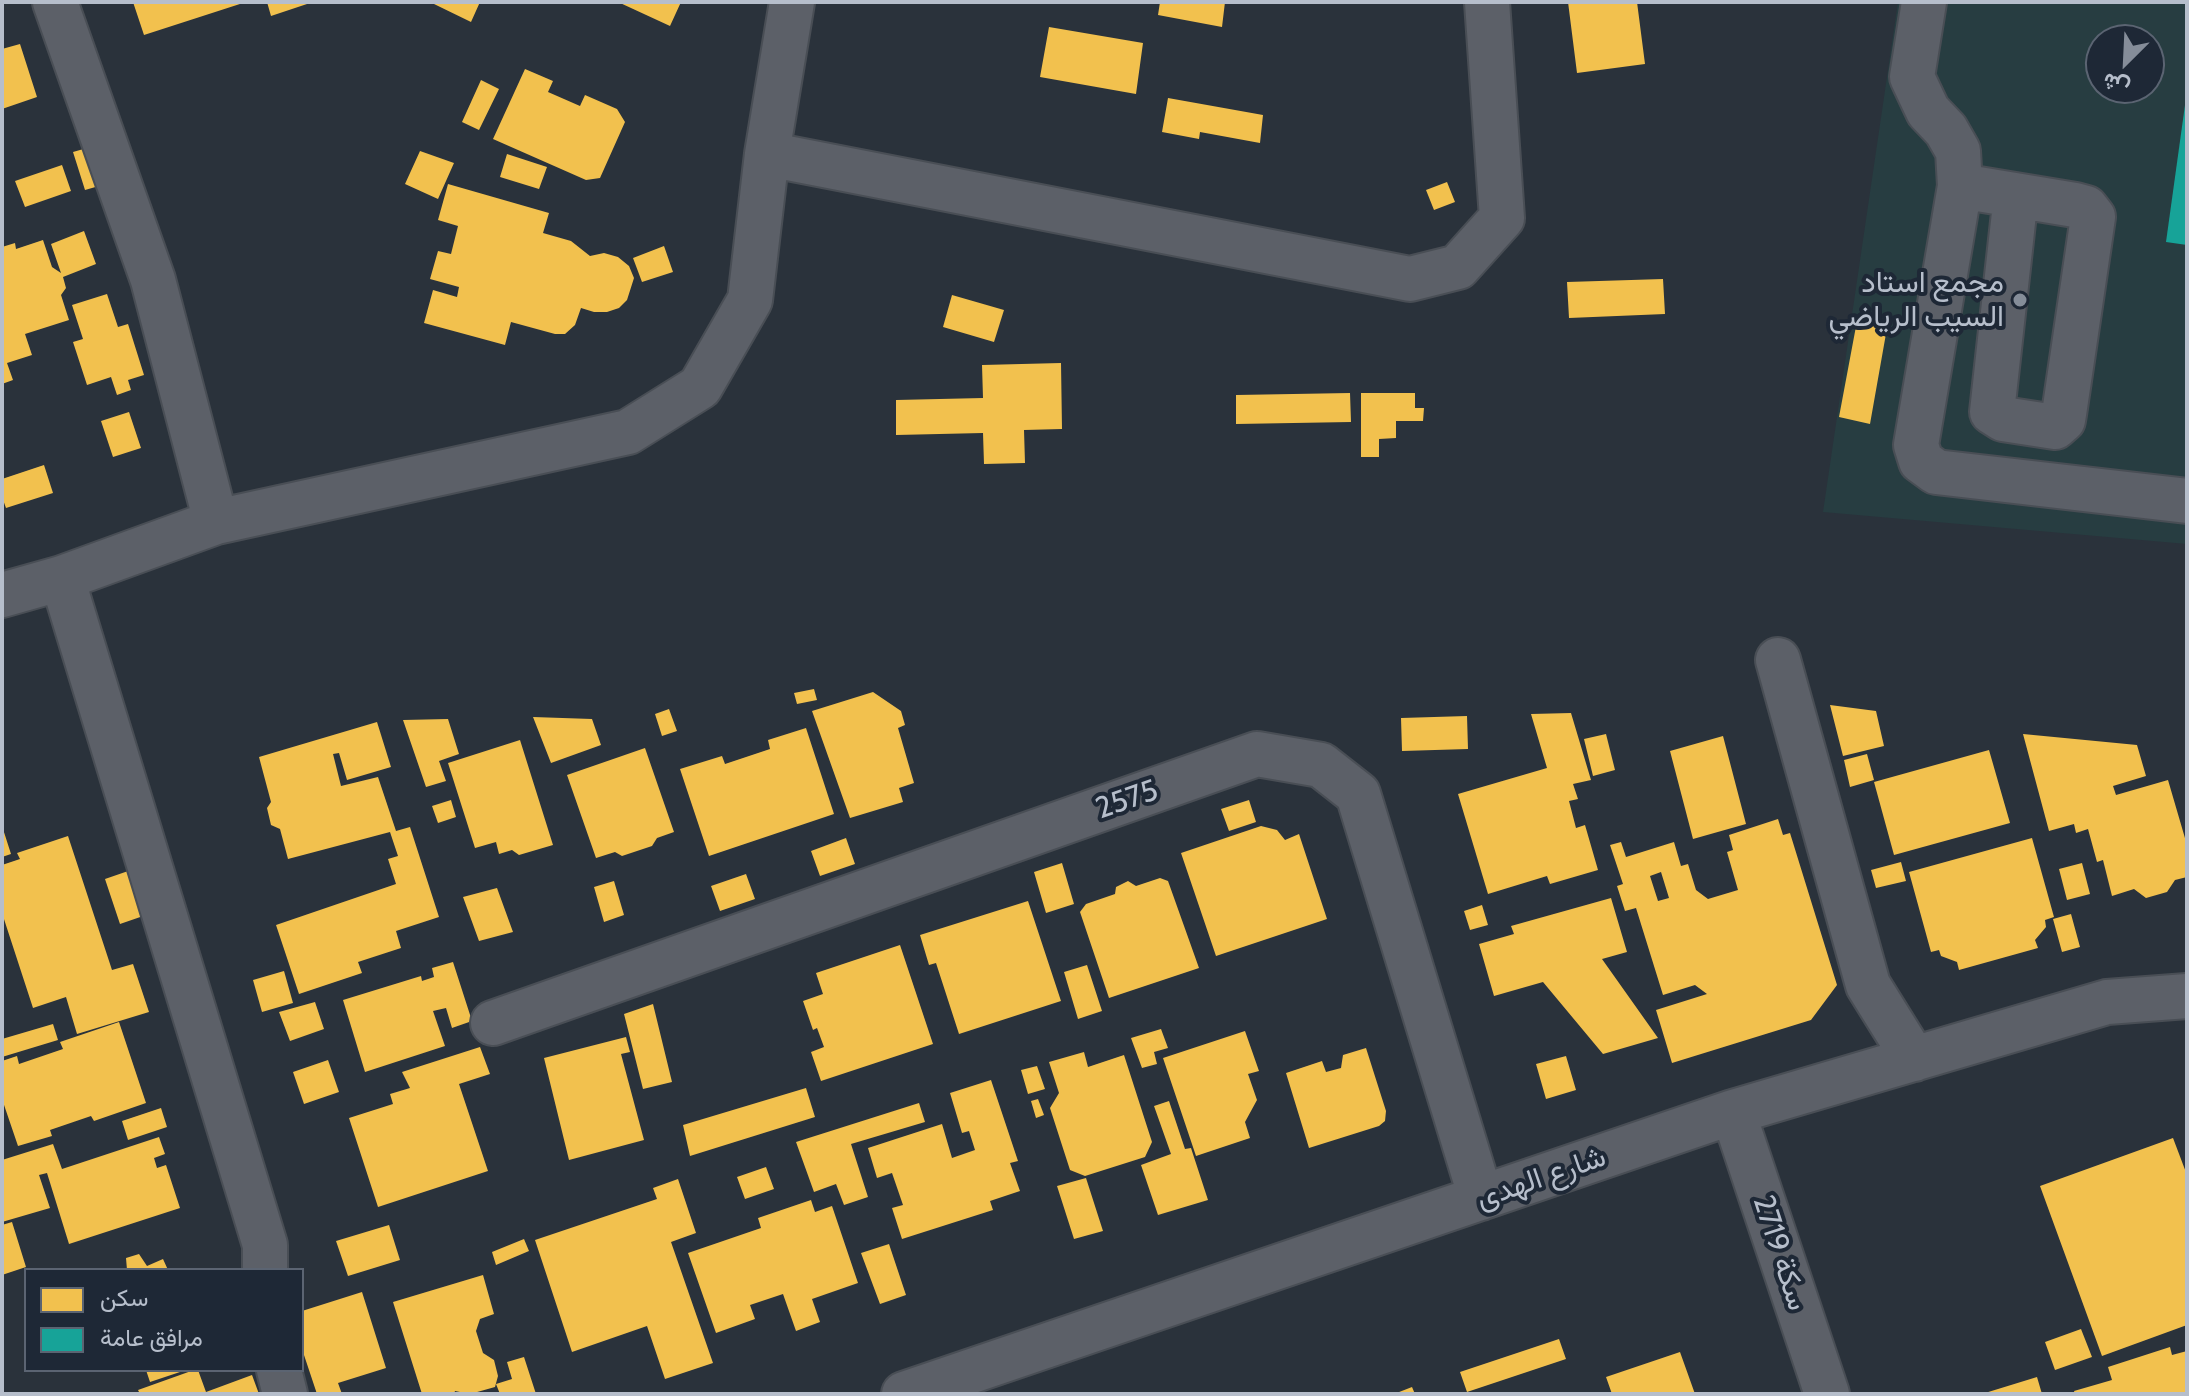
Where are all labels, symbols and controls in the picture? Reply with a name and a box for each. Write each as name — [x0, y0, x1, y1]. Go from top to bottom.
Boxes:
north arrow — [2085, 24, 2165, 104]
text: ش — [2098, 67, 2133, 102]
place label: مجمع استاد السيب الرياضي — [1829, 265, 2004, 336]
marker: مجمع استاد السيب الرياضي — [2011, 291, 2029, 309]
street label: 2575 — [1091, 773, 1163, 827]
street label: شارع الهدى — [1471, 1139, 1611, 1217]
street label: سكة 2719 — [1745, 1191, 1815, 1315]
legend — [24, 1268, 304, 1372]
text: سكن — [100, 1283, 149, 1312]
text: مرافق عامة — [100, 1323, 203, 1352]

